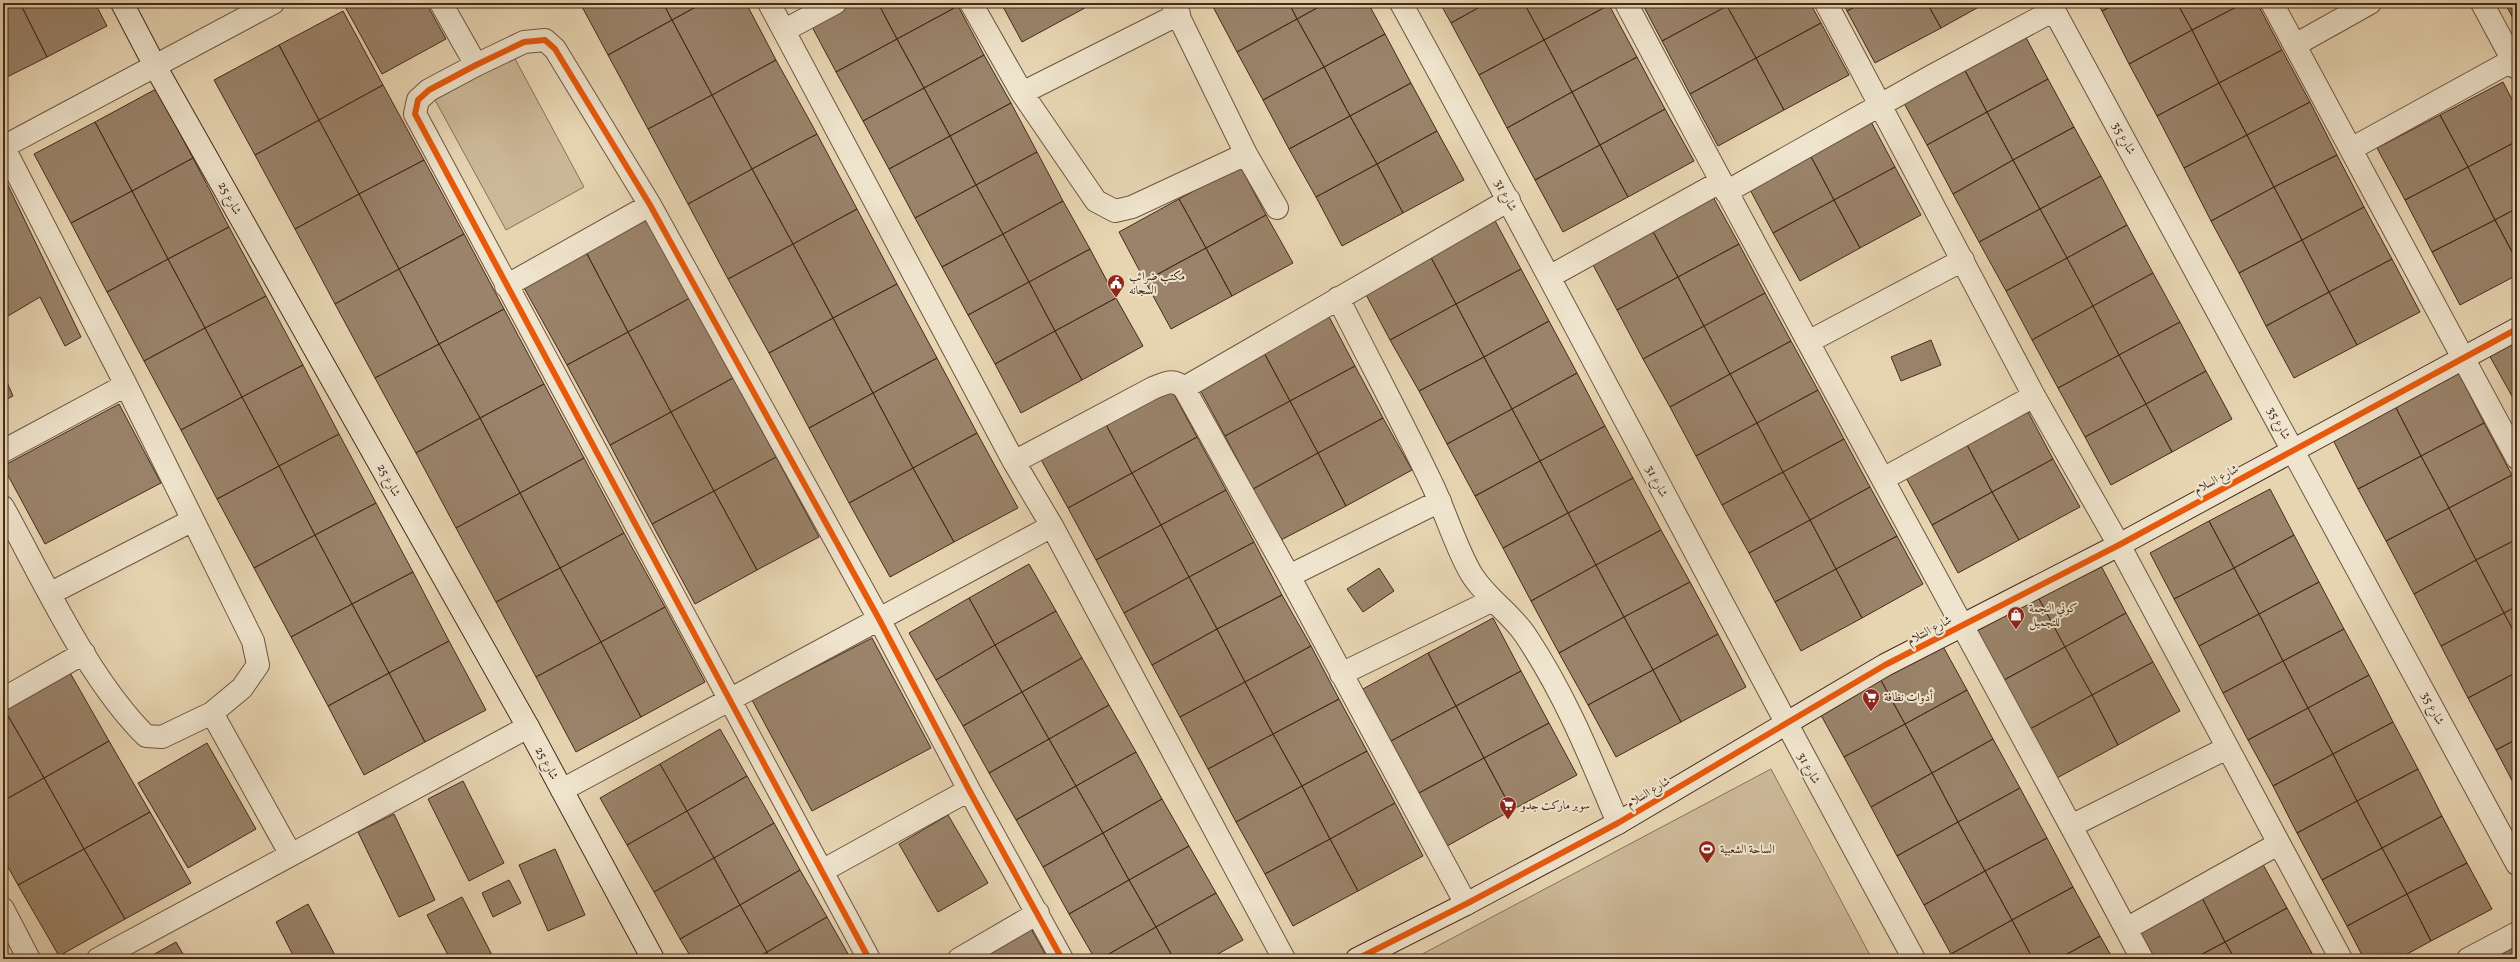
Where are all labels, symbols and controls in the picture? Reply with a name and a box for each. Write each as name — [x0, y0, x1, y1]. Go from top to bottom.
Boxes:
street label: شارع 35 — [2106, 119, 2139, 159]
street label: شارع 31 — [1488, 177, 1520, 215]
street label: شارع 25 — [212, 179, 245, 219]
place label: مكتب ضرائب السجانه — [1129, 269, 1185, 299]
public building icon: مكتب ضرائب السجانه — [1106, 273, 1126, 298]
street label: شارع 35 — [2261, 404, 2294, 444]
street label: شارع 25 — [371, 461, 404, 501]
street label: شارع السلام — [2191, 461, 2243, 500]
street label: شارع 31 — [1639, 463, 1671, 501]
place label: كوني النجمة للتجميل — [2029, 601, 2077, 631]
shop icon: كوني النجمة للتجميل — [2006, 605, 2026, 630]
street label: شارع السلام — [1904, 612, 1956, 651]
supermarket icon: أدوات نظافة — [1861, 687, 1881, 712]
place label: أدوات نظافة — [1884, 689, 1933, 706]
street label: شارع 35 — [2415, 689, 2448, 729]
street label: شارع 25 — [529, 744, 562, 784]
street label: شارع 31 — [1791, 750, 1823, 788]
street label: شارع السلام — [1624, 773, 1675, 814]
supermarket icon: سوبر ماركت جدو — [1498, 795, 1518, 820]
place label: سوبر ماركت جدو — [1519, 798, 1590, 814]
sports icon: الساحة الشعبية — [1697, 839, 1717, 864]
place label: الساحة الشعبية — [1720, 842, 1775, 858]

